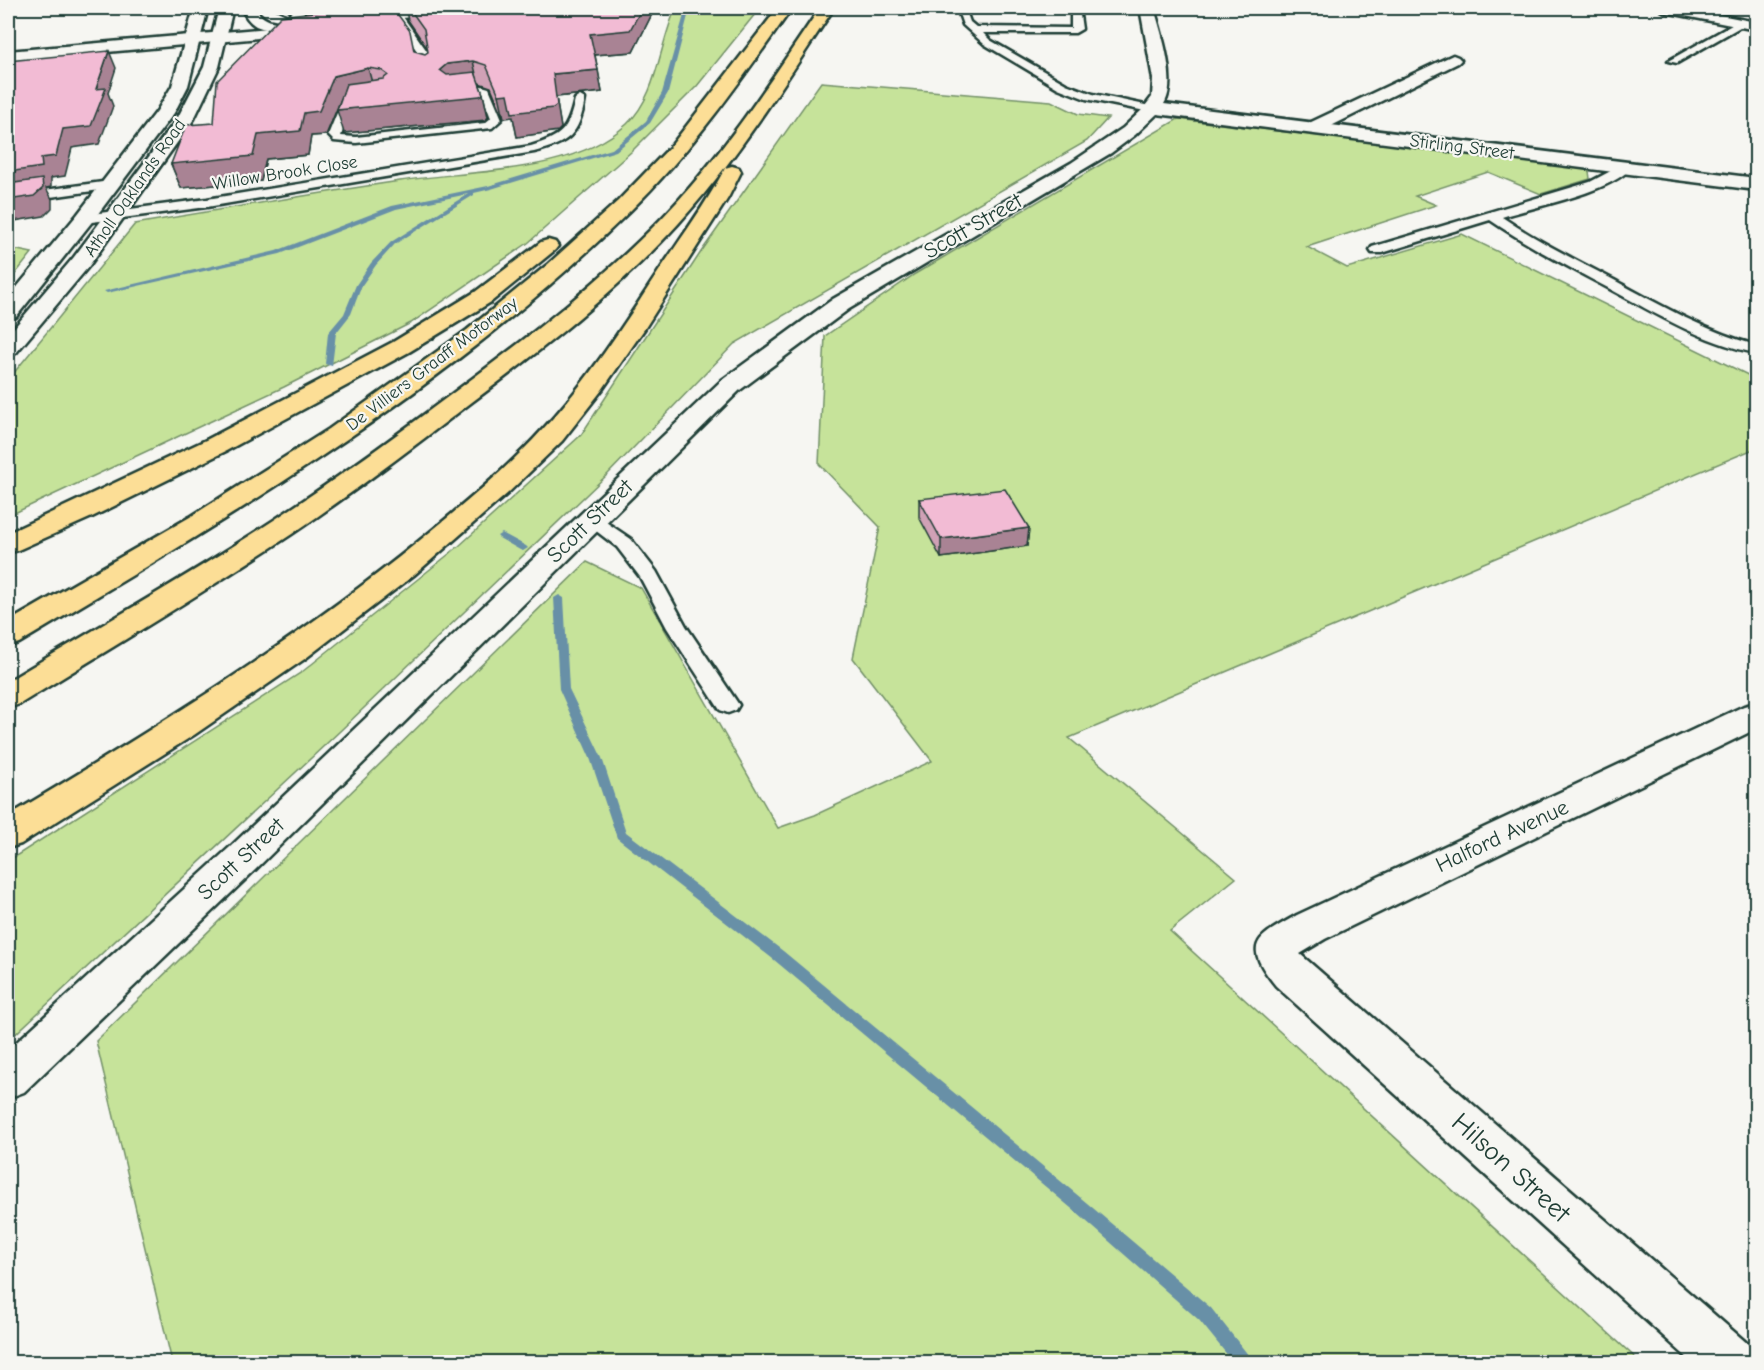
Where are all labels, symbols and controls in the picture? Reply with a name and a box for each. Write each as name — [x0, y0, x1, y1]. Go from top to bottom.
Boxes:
street label: Atholl Oaklands Road — [80, 115, 190, 261]
street label: Stirling Street — [1409, 130, 1516, 164]
street label: Willow Brook Close — [211, 151, 359, 195]
street label: Scott Street — [919, 187, 1027, 265]
street label: De Villiers Graaff Motorway — [342, 292, 523, 435]
street label: Scott Street — [542, 473, 639, 568]
street label: Halford Avenue — [1431, 794, 1573, 878]
street label: Scott Street — [192, 812, 290, 906]
street label: Hilson Street — [1445, 1107, 1578, 1230]

